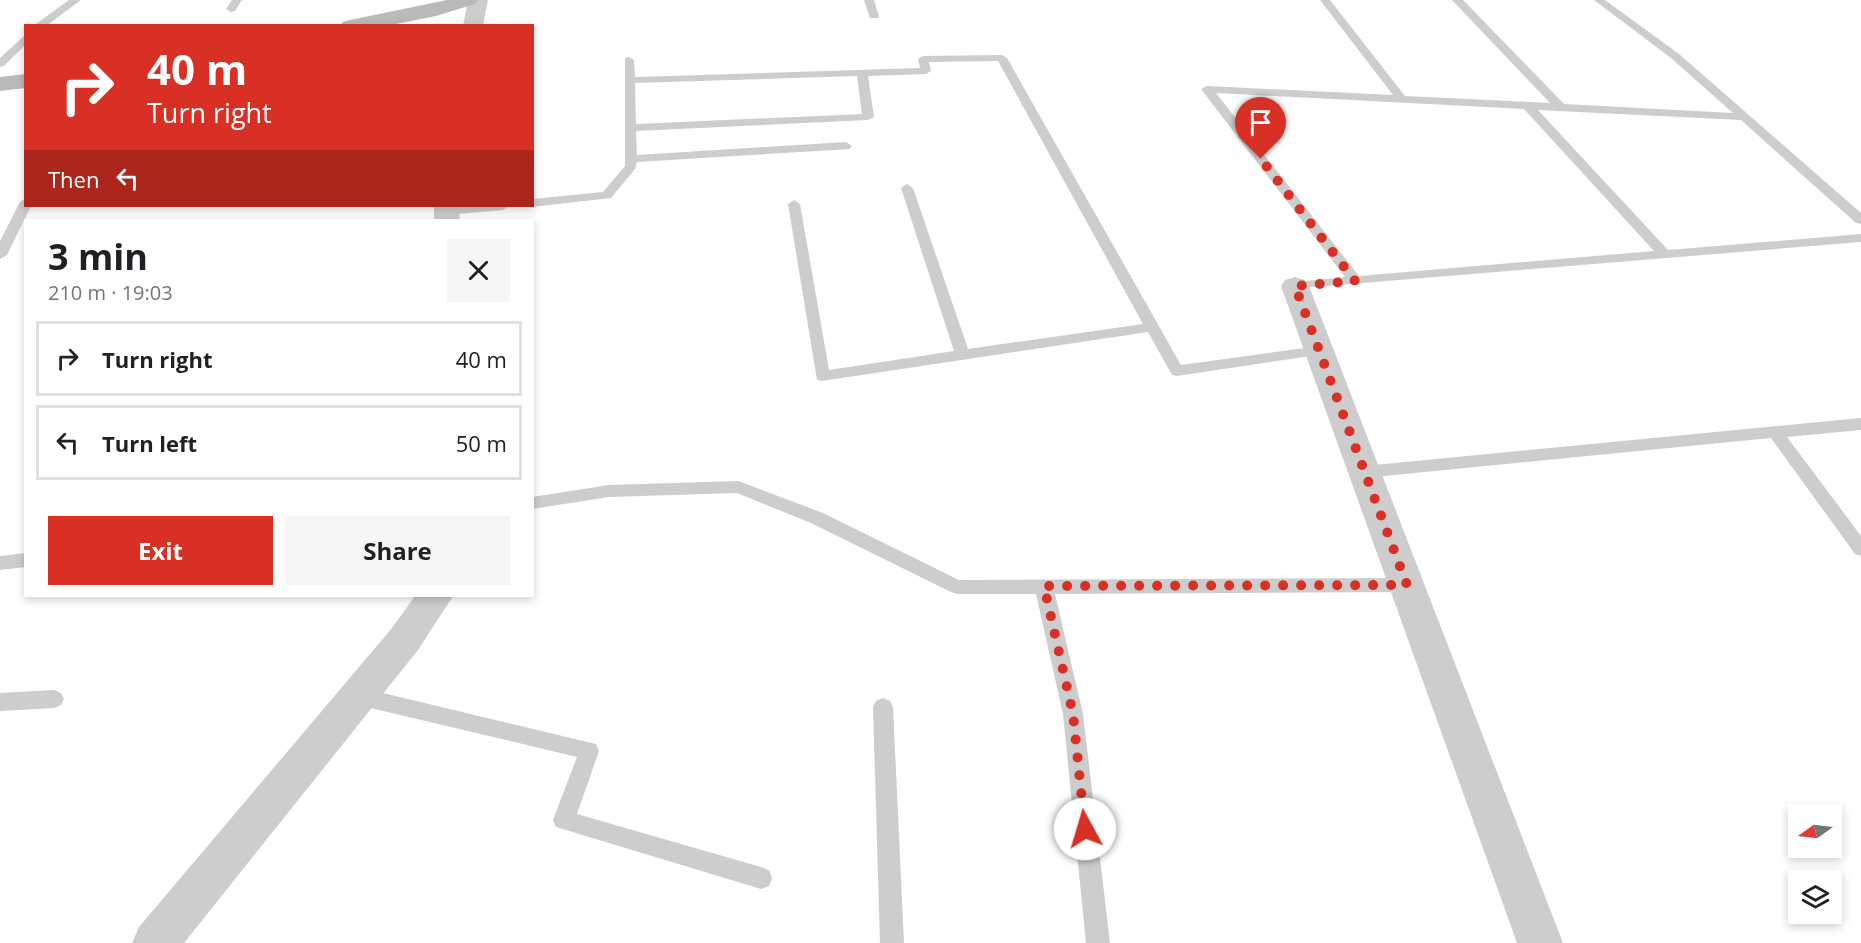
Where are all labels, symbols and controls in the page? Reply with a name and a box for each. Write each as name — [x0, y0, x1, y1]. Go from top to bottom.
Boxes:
text: 40 m — [147, 40, 247, 97]
icon: right — [48, 48, 126, 126]
text: Turn right — [147, 94, 272, 131]
pin — [1235, 97, 1286, 159]
icon: arrive — [1244, 106, 1277, 139]
icon: left — [111, 162, 144, 195]
text: Then — [48, 164, 99, 194]
text: 3 min — [48, 232, 148, 281]
button: close — [447, 239, 510, 302]
text: 210 m · 19:03 — [48, 279, 173, 306]
icon: right — [51, 342, 84, 375]
text: Turn right — [102, 344, 213, 374]
text: 40 m — [456, 344, 507, 374]
icon: left — [51, 426, 84, 459]
text: Turn left — [102, 428, 197, 458]
text: 50 m — [456, 428, 507, 458]
button: Exit — [48, 516, 273, 585]
button: Share — [285, 516, 510, 585]
position arrow — [1053, 797, 1117, 861]
north arrow — [1788, 804, 1842, 858]
map controls — [1788, 804, 1842, 924]
button: layers — [1788, 870, 1842, 924]

